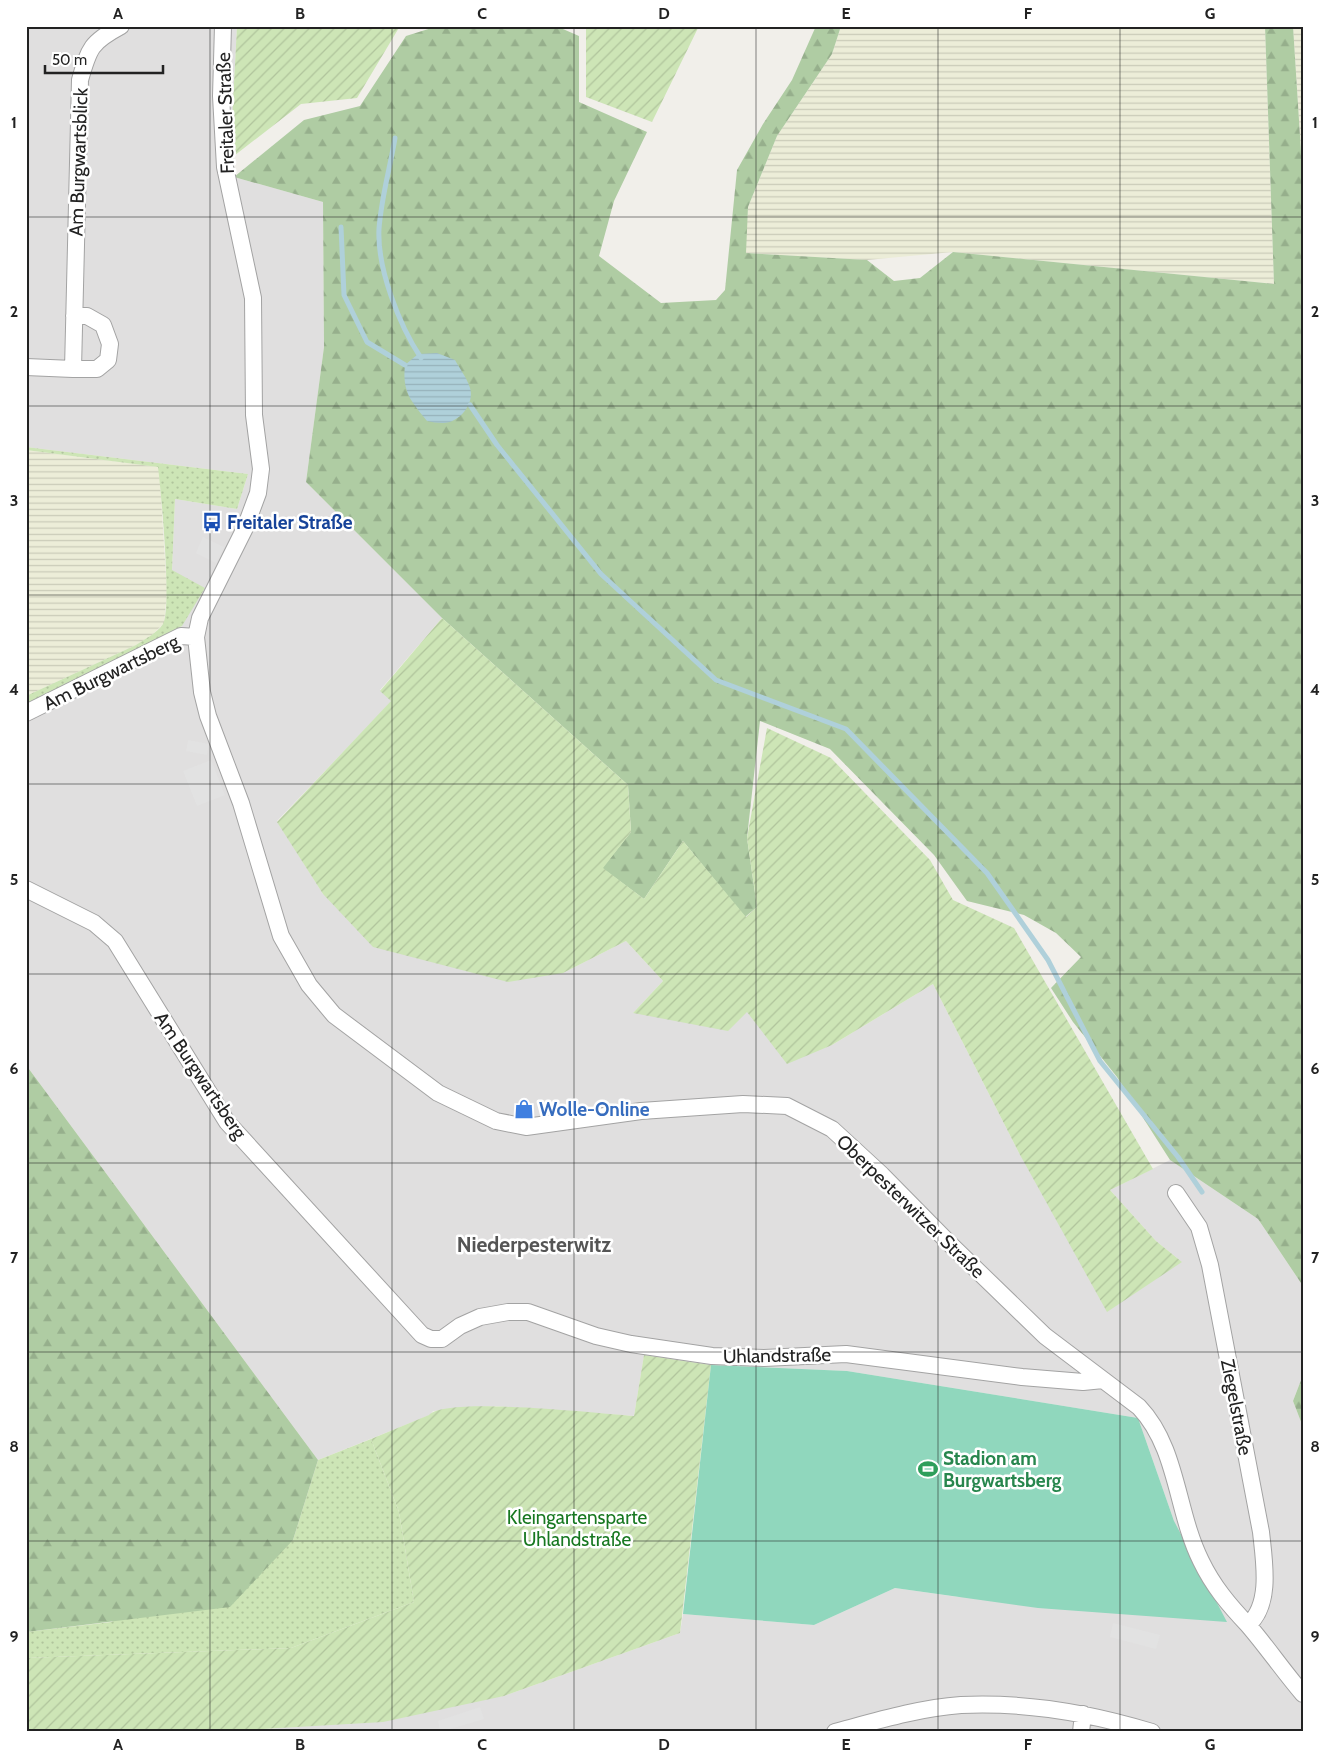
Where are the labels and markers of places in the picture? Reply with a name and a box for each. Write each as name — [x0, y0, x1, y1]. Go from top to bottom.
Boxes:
bus stop icon: Freitaler Straße — [201, 511, 223, 533]
place label: Freitaler Straße — [227, 511, 353, 534]
shop icon: Wolle-Online — [513, 1098, 535, 1120]
place label: Wolle-Online — [539, 1098, 650, 1121]
place label: Stadion am Burgwartsberg — [943, 1447, 1062, 1492]
sports icon: Stadion am Burgwartsberg — [917, 1458, 939, 1480]

